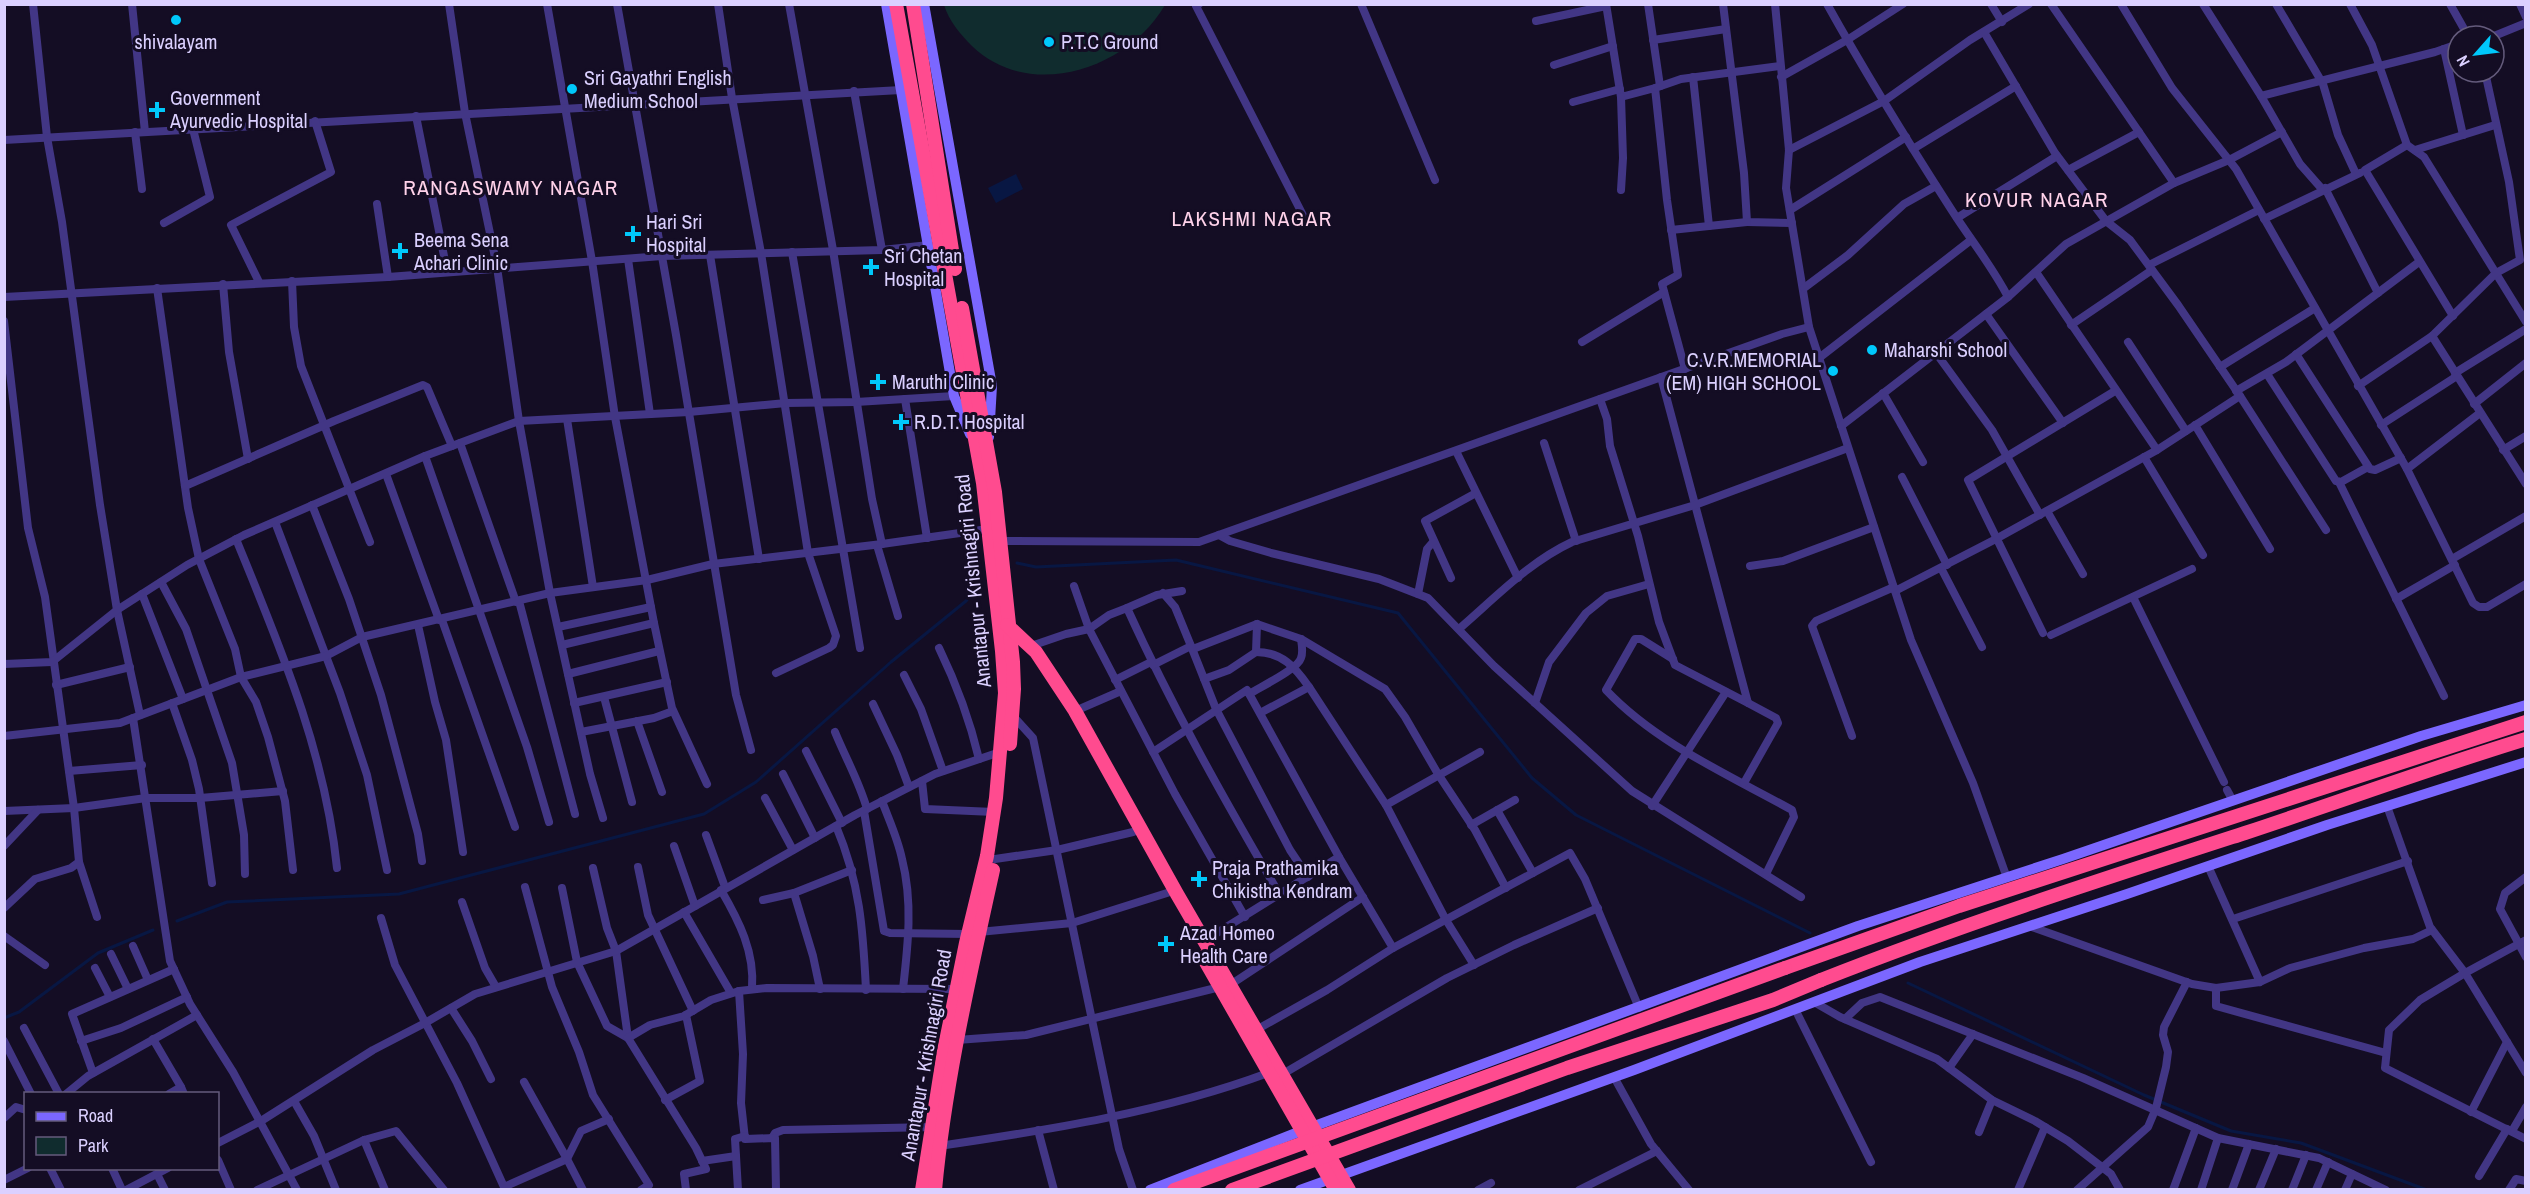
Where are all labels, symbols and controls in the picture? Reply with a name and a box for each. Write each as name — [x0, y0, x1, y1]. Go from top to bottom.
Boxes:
marker: shivalayam — [169, 13, 183, 27]
north arrow — [2446, 24, 2506, 84]
place label: shivalayam — [135, 28, 217, 55]
place label: P.T.C Ground — [1061, 28, 1158, 55]
marker: P.T.C Ground — [1042, 35, 1056, 49]
text: N — [2451, 52, 2475, 70]
place label: Sri Gayathri English Medium School — [584, 64, 732, 114]
marker: Sri Gayathri English Medium School — [565, 82, 579, 96]
place label: Government Ayurvedic Hospital — [169, 84, 307, 134]
marker: Government Ayurvedic Hospital — [148, 101, 166, 119]
district label: RANGASWAMY NAGAR — [403, 173, 619, 202]
district label: KOVUR NAGAR — [1965, 185, 2109, 214]
district label: LAKSHMI NAGAR — [1171, 204, 1333, 233]
place label: Hari Sri Hospital — [646, 208, 706, 258]
marker: Hari Sri Hospital — [624, 225, 642, 243]
place label: Beema Sena Achari Clinic — [413, 226, 509, 276]
marker: Beema Sena Achari Clinic — [391, 242, 409, 260]
place label: Sri Chetan Hospital — [884, 242, 962, 292]
marker: Sri Chetan Hospital — [862, 258, 880, 276]
place label: Maharshi School — [1884, 336, 2007, 363]
marker: Maharshi School — [1865, 343, 1879, 357]
place label: C.V.R.MEMORIAL (EM) HIGH SCHOOL — [1666, 346, 1821, 396]
marker: C.V.R.MEMORIAL (EM) HIGH SCHOOL — [1826, 364, 1840, 378]
place label: Maruthi Clinic — [892, 368, 994, 395]
marker: Maruthi Clinic — [869, 373, 887, 391]
place label: R.D.T. Hospital — [914, 408, 1024, 435]
marker: R.D.T. Hospital — [892, 413, 910, 431]
street label: Anantapur - Krishnagiri Road — [948, 473, 997, 690]
place label: Praja Prathamika Chikistha Kendram — [1212, 854, 1352, 904]
marker: Praja Prathamika Chikistha Kendram — [1190, 870, 1208, 888]
place label: Azad Homeo Health Care — [1179, 919, 1275, 969]
marker: Azad Homeo Health Care — [1157, 935, 1175, 953]
street label: Anantapur - Krishnagiri Road — [893, 947, 957, 1164]
legend — [24, 1092, 219, 1170]
text: Road — [78, 1103, 113, 1128]
text: Park — [78, 1133, 109, 1158]

